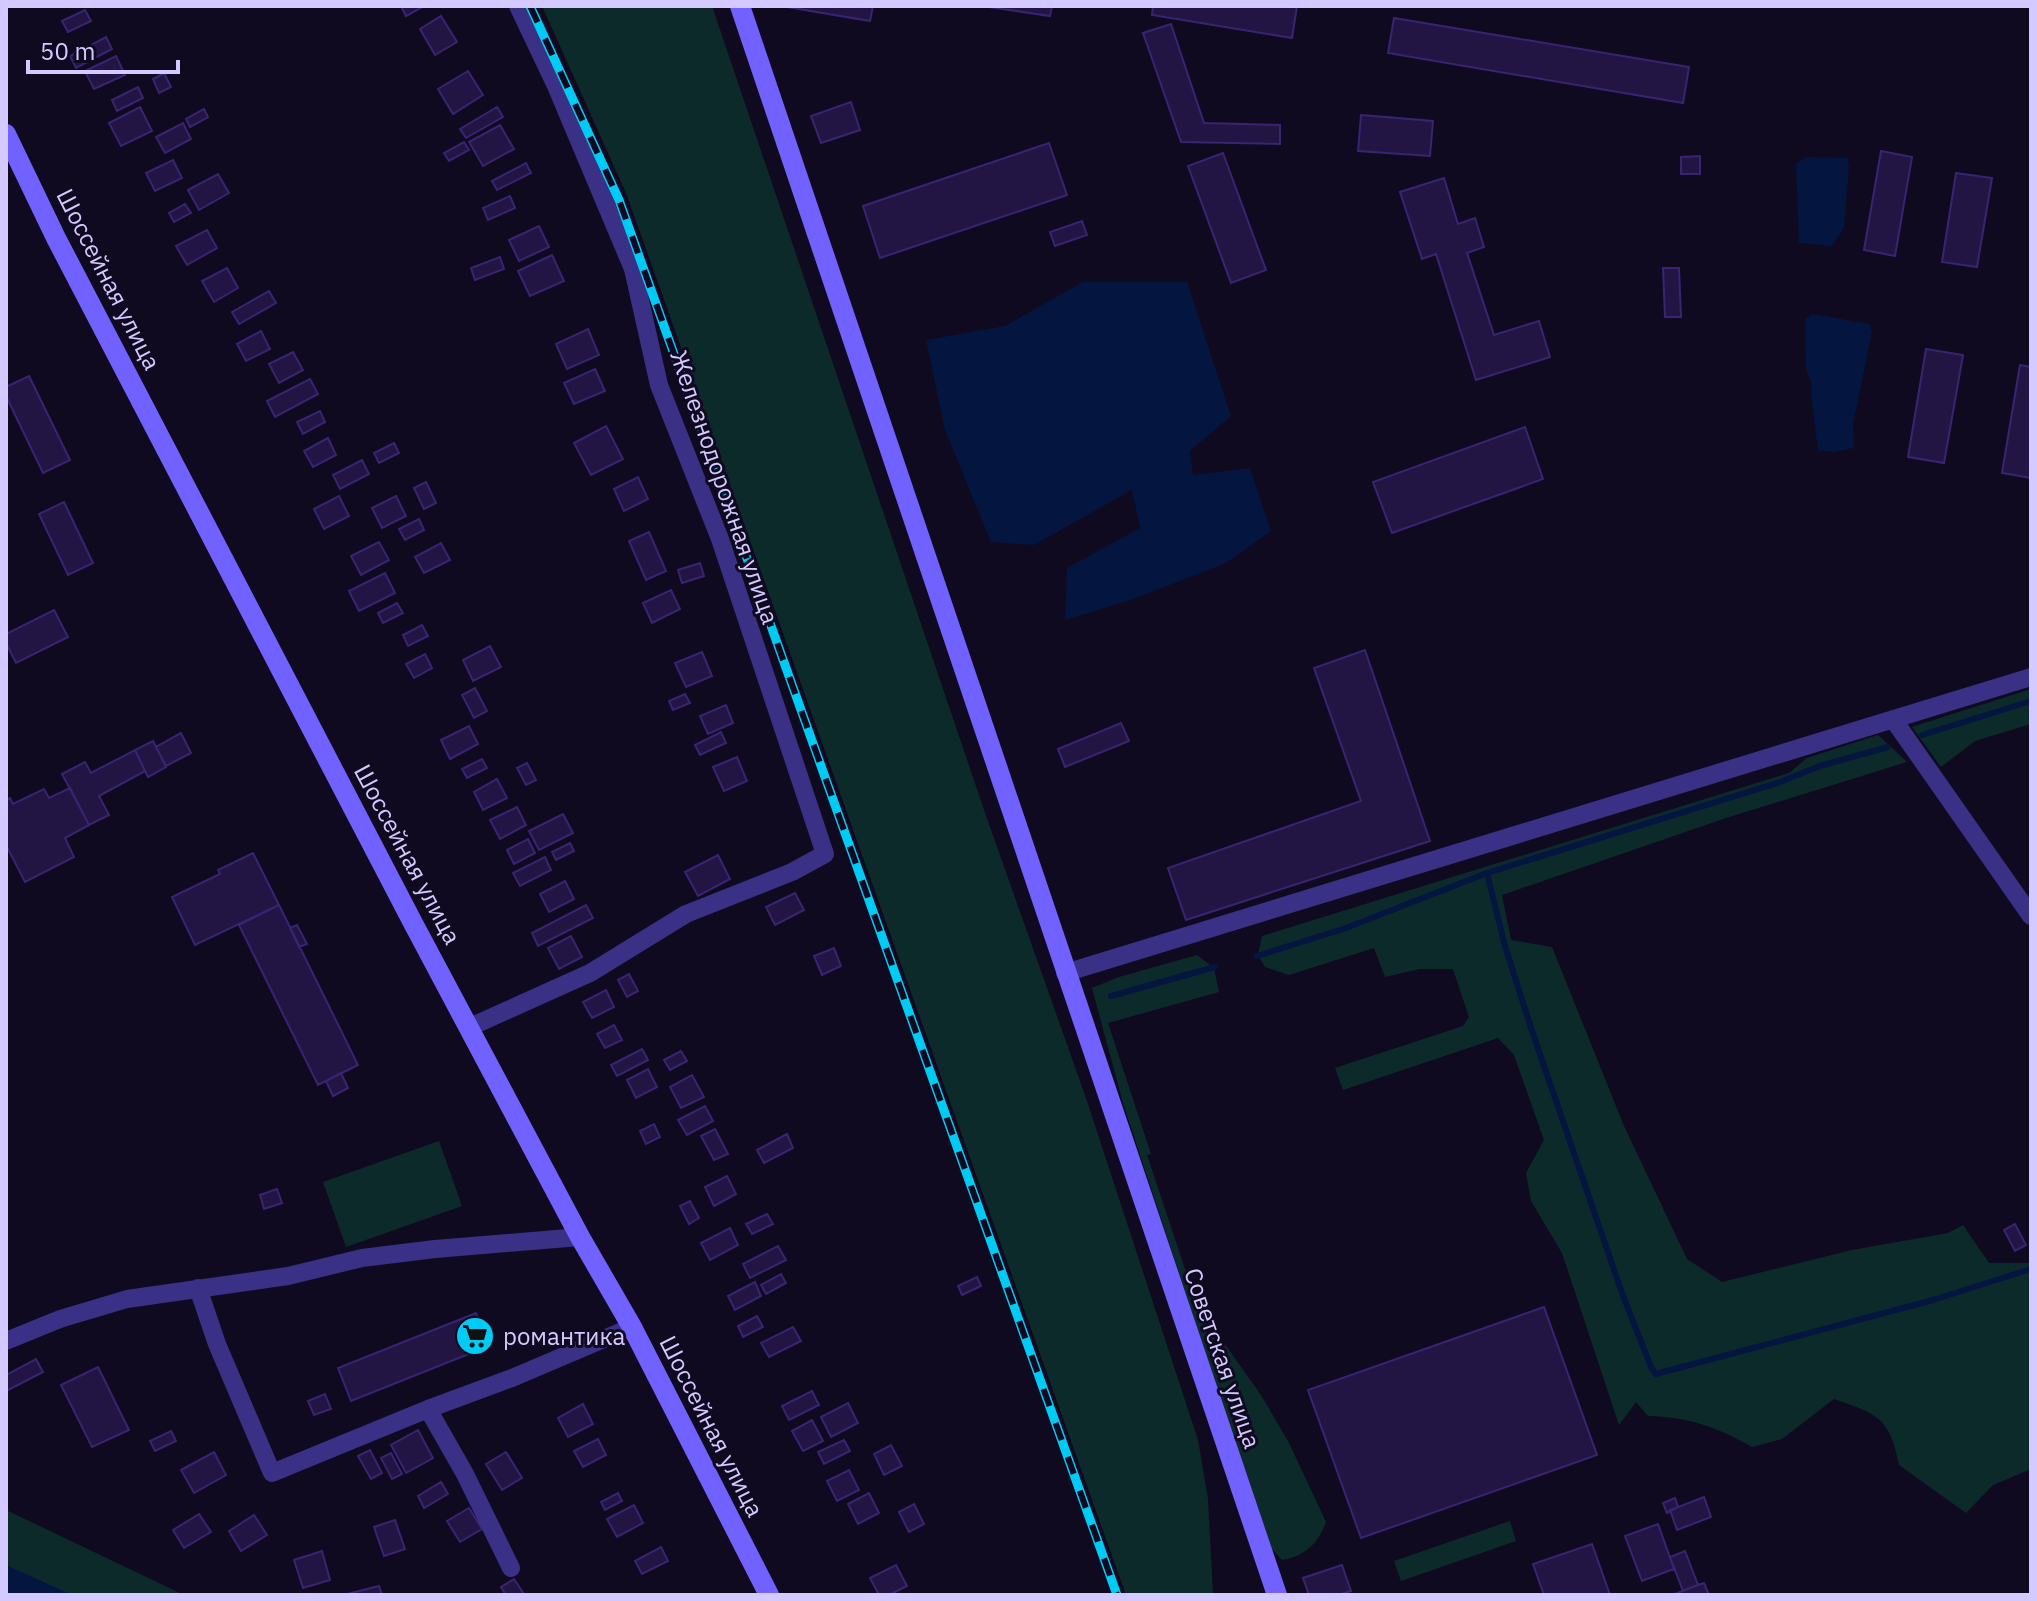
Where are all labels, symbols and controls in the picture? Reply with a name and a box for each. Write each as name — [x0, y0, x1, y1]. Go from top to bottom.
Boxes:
scale bar — [28, 24, 178, 74]
text: 50 m — [40, 35, 95, 67]
street label: Шоссейная улица — [49, 183, 169, 375]
street label: Железнодорожная улица — [663, 346, 787, 628]
street label: Шоссейная улица — [347, 758, 469, 950]
street label: Советская улица — [1177, 1264, 1269, 1452]
supermarket icon: романтика — [454, 1315, 496, 1357]
place label: романтика — [503, 1320, 625, 1352]
street label: Шоссейная улица — [652, 1330, 772, 1522]

